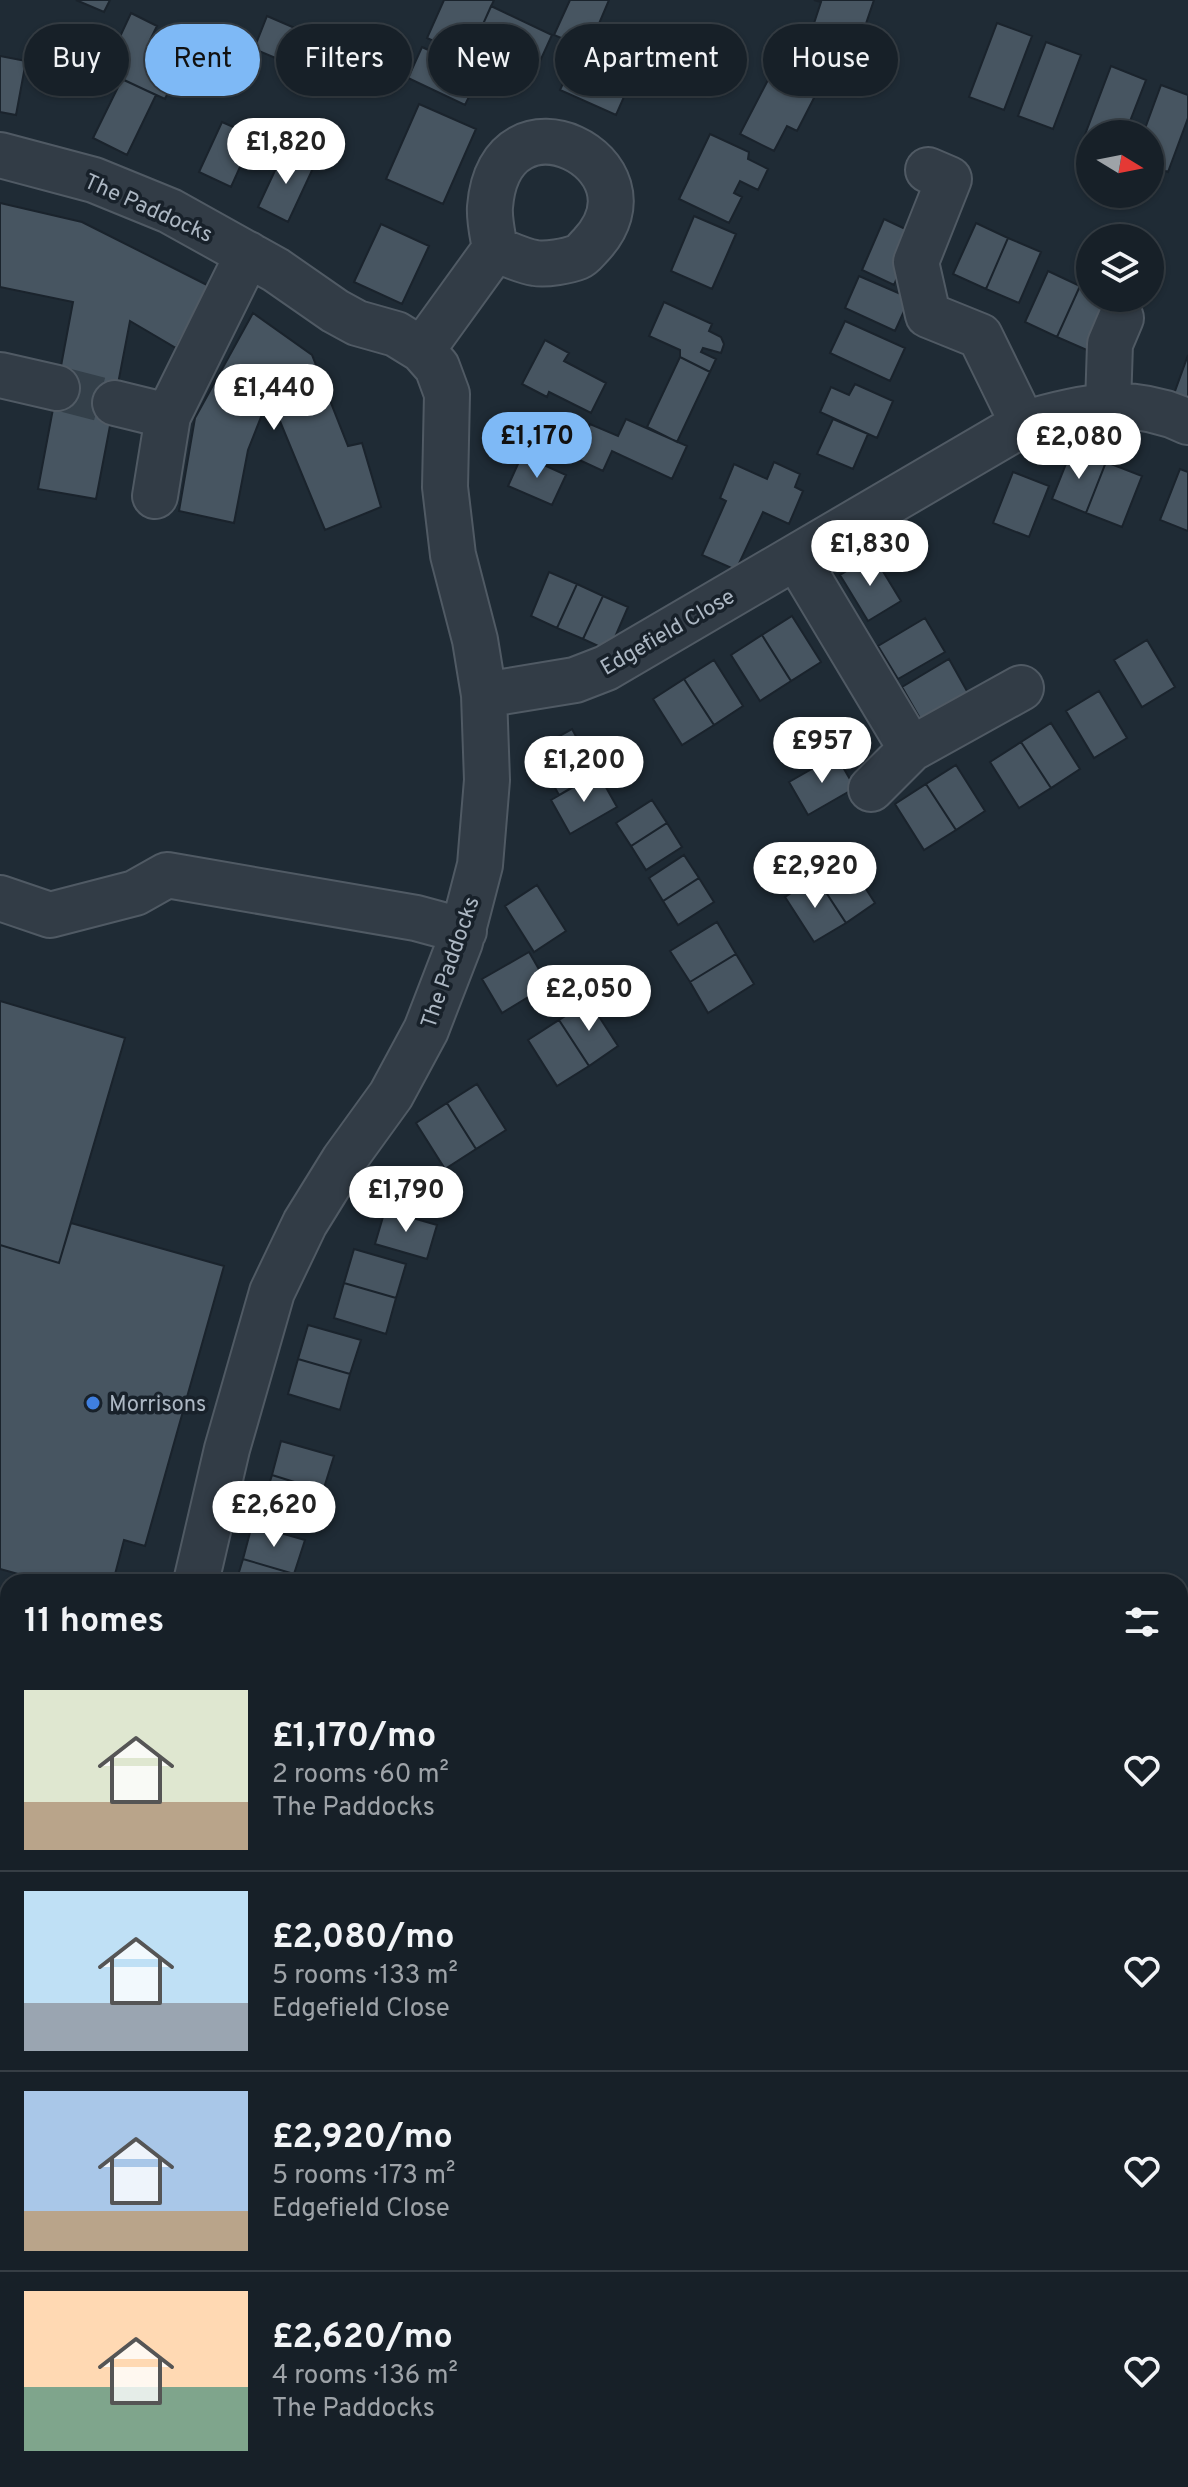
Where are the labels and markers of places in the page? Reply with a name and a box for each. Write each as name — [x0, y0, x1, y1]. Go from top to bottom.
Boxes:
pin: £1,820 — [221, 118, 351, 186]
pin: £1,440 — [209, 364, 339, 432]
pin: £1,170 — [472, 412, 602, 480]
pin: £2,080 — [1014, 413, 1144, 481]
pin: £1,830 — [805, 520, 935, 588]
pin: £957 — [775, 717, 869, 785]
pin: £1,200 — [519, 736, 649, 804]
pin: £2,920 — [750, 842, 880, 910]
pin: £2,050 — [524, 965, 654, 1033]
pin: £1,790 — [341, 1166, 471, 1234]
place label: Morrisons — [109, 1392, 206, 1419]
marker: Morrisons — [84, 1394, 102, 1412]
pin: £2,620 — [209, 1481, 339, 1549]

